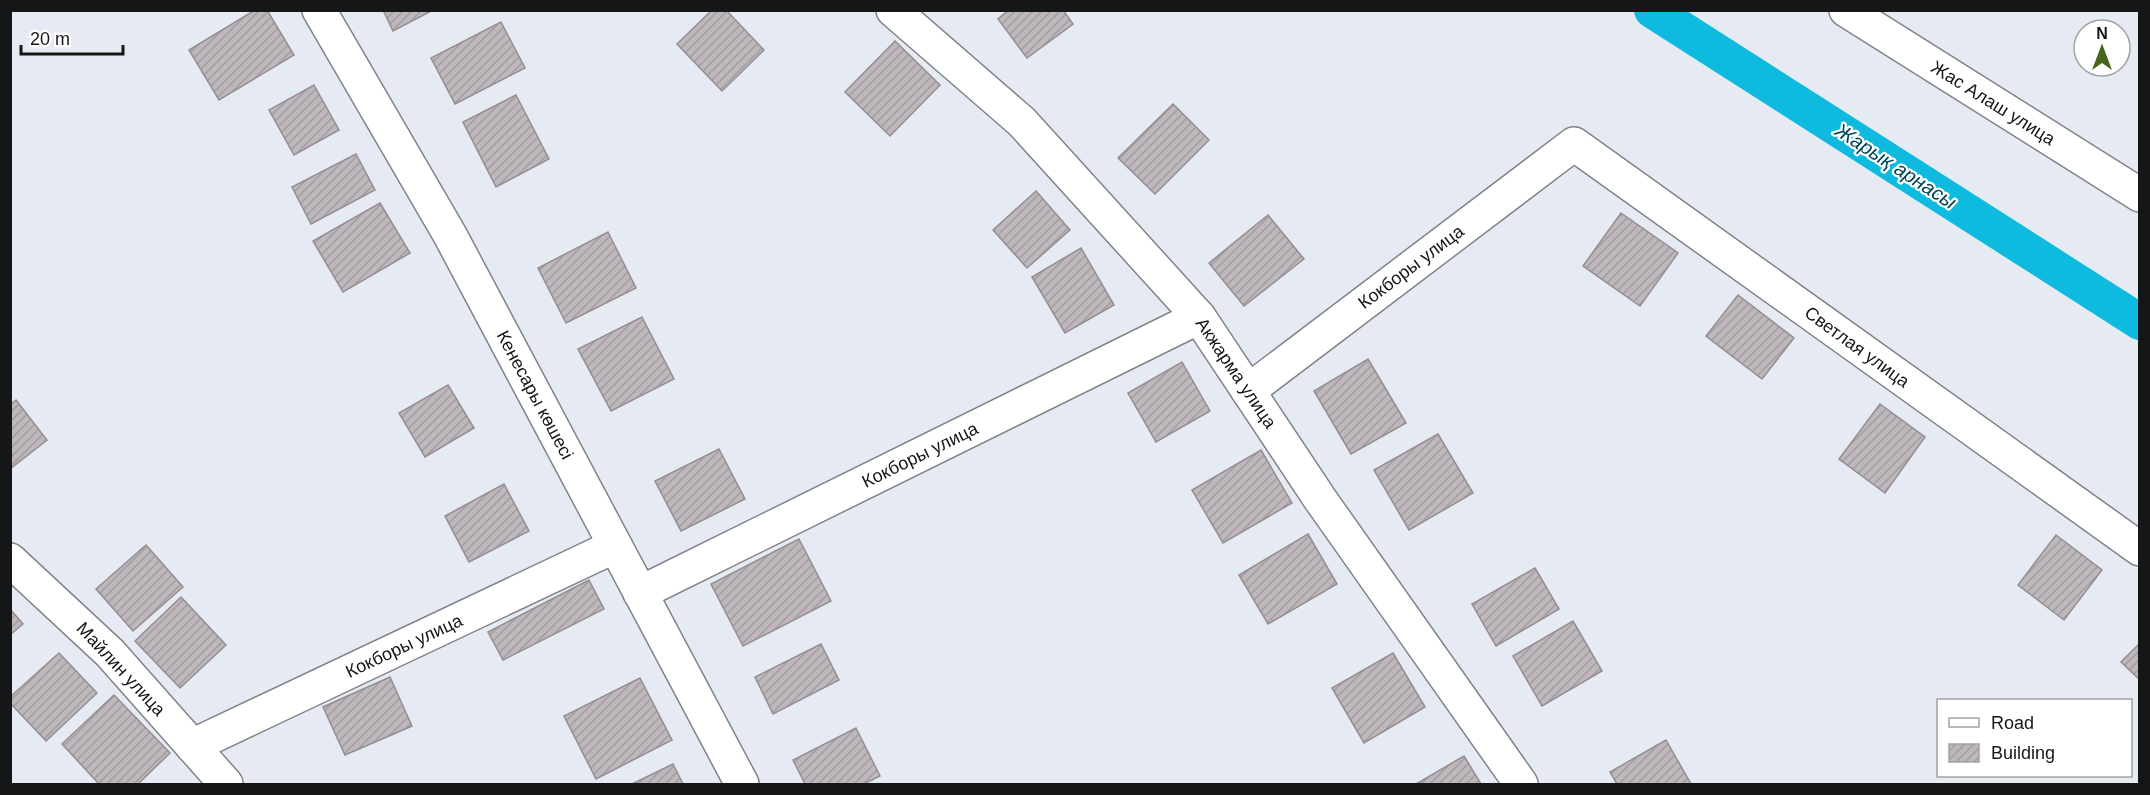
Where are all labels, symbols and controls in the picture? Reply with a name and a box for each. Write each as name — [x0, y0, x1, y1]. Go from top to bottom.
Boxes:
scale bar — [21, 18, 123, 56]
north arrow — [2072, 18, 2132, 78]
text: N — [2096, 25, 2108, 42]
text: 20 m — [30, 29, 70, 49]
street label: Жас Алаш улица — [1927, 57, 2059, 150]
water label: Жарық арнасы — [1831, 118, 1961, 213]
street label: Кокборы улица — [1354, 220, 1468, 313]
street label: Светлая улица — [1801, 302, 1914, 392]
street label: Акжарма улица — [1192, 314, 1281, 433]
street label: Кенесары көшесі — [493, 327, 577, 463]
street label: Кокборы улица — [859, 418, 982, 492]
street label: Кокборы улица — [342, 610, 466, 682]
street label: Майлин улица — [73, 618, 170, 721]
legend — [1937, 699, 2132, 777]
text: Road — [1991, 713, 2034, 733]
text: Building — [1991, 743, 2055, 763]

